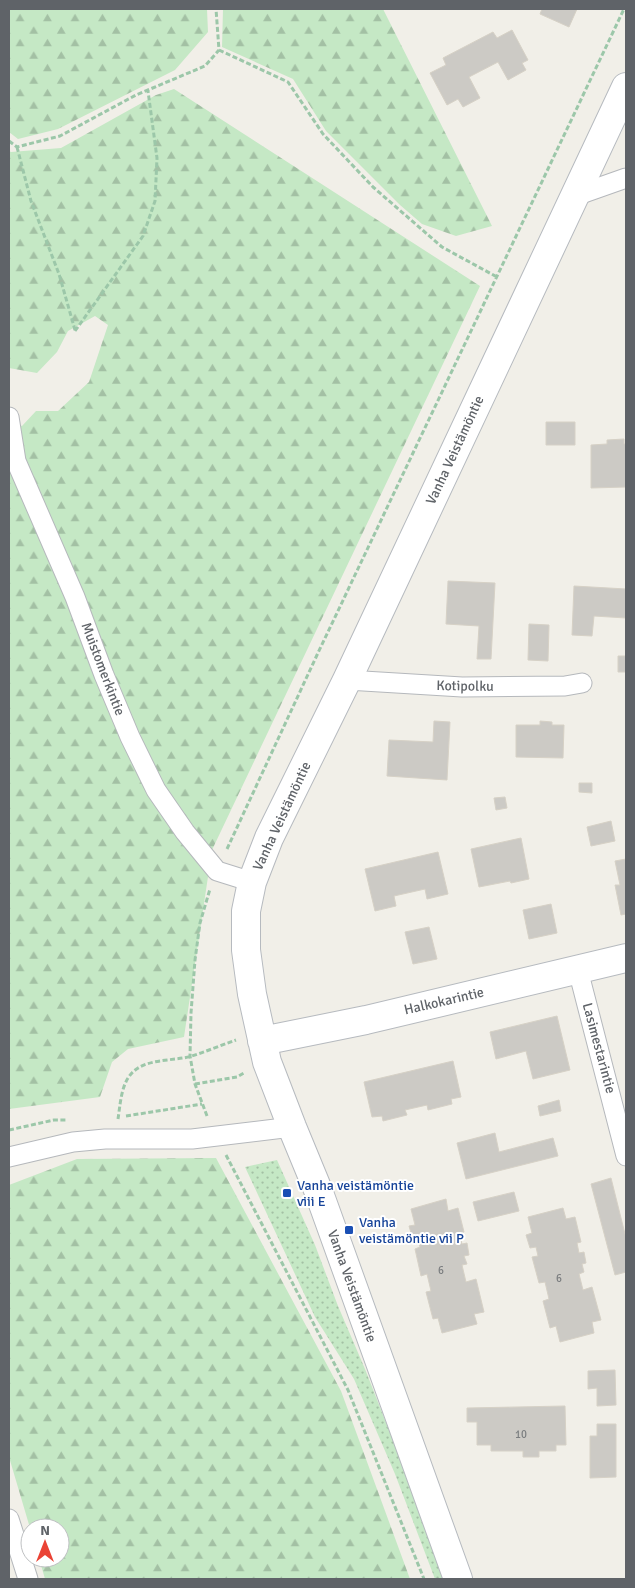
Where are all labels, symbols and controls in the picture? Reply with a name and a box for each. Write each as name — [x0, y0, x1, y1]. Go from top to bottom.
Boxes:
street label: Vanha Veistämöntie — [422, 393, 488, 507]
street label: Muistomerkintie — [77, 620, 129, 718]
street label: Kotipolku — [436, 677, 494, 695]
street label: Vanha Veistämöntie — [249, 759, 315, 873]
street label: Halkokarintie — [402, 984, 486, 1018]
street label: Lasimestarintie — [579, 1001, 619, 1095]
place label: Vanha veistämöntie viii E — [297, 1177, 414, 1210]
marker: Vanha veistämöntie viii E — [281, 1187, 293, 1199]
place label: Vanha veistämöntie vii P — [359, 1214, 464, 1247]
marker: Vanha veistämöntie vii P — [343, 1224, 355, 1236]
street label: Vanha Veistämöntie — [324, 1228, 380, 1344]
house number: 6 — [438, 1264, 444, 1277]
house number: 6 — [556, 1272, 562, 1285]
house number: 10 — [515, 1428, 527, 1441]
north arrow — [20, 1518, 70, 1568]
text: N — [40, 1522, 50, 1539]

